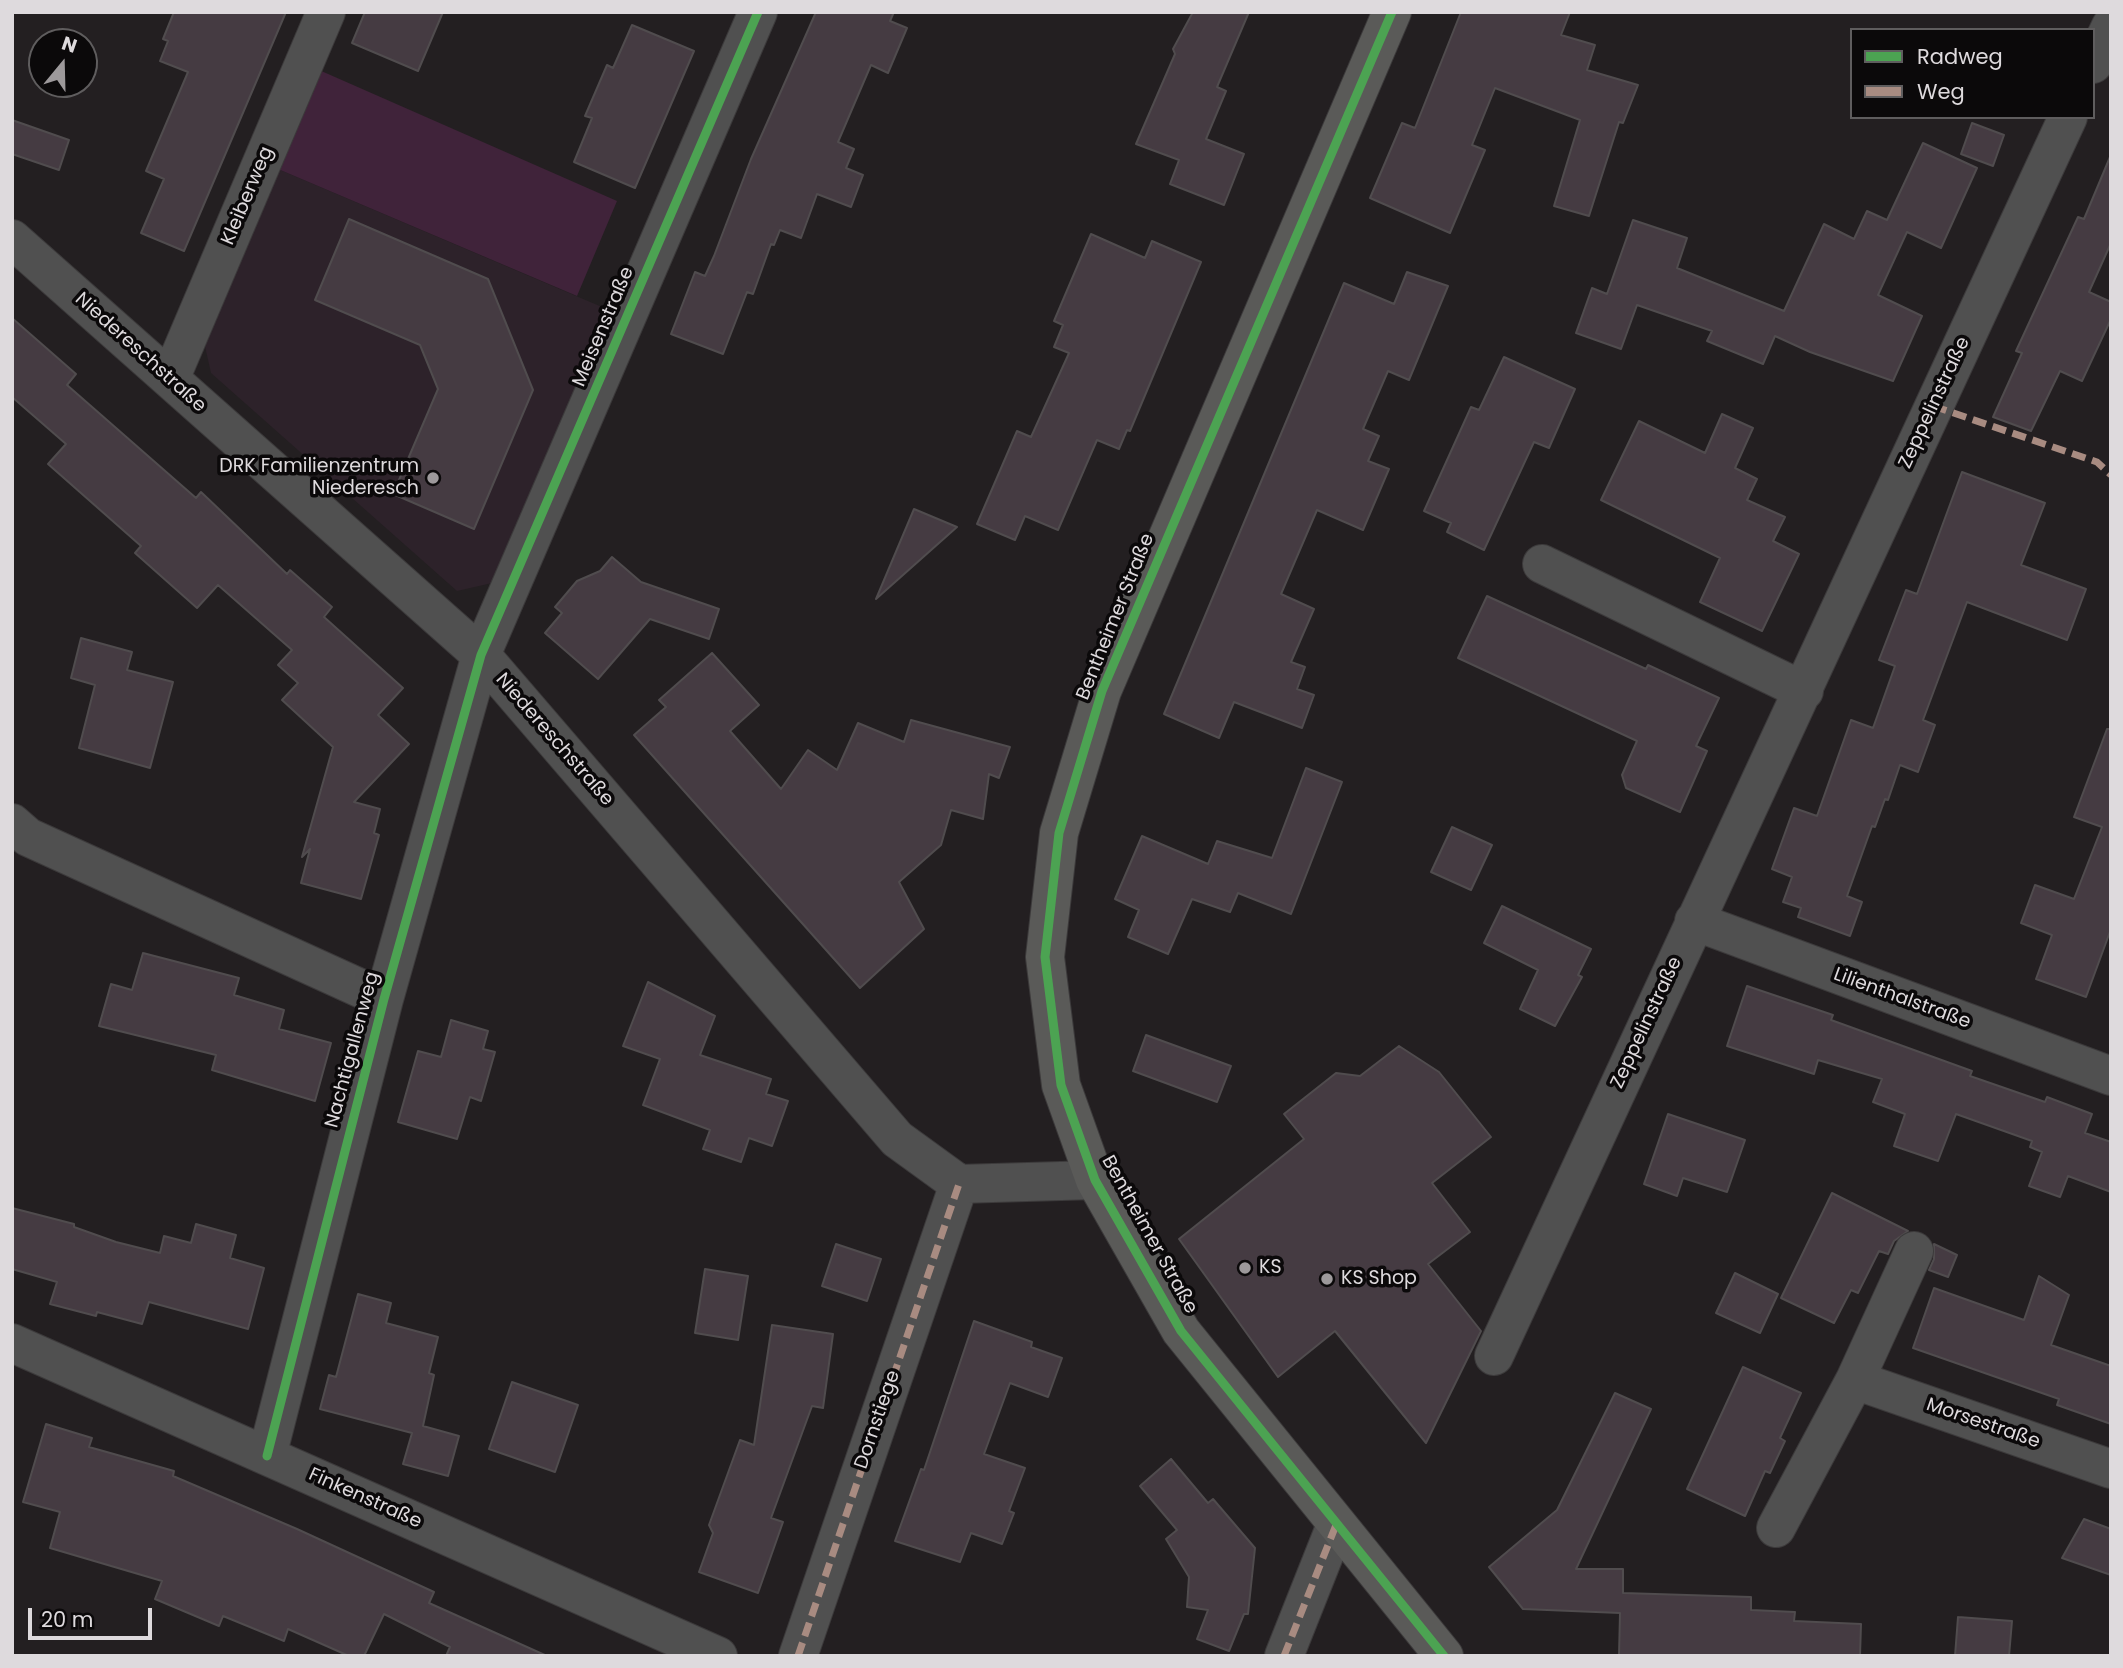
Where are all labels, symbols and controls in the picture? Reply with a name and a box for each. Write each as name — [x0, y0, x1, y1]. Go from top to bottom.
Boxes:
north arrow — [28, 28, 98, 98]
legend — [1850, 28, 2095, 119]
text: N — [58, 29, 80, 60]
text: Radweg — [1917, 42, 2003, 71]
text: Weg — [1917, 77, 1965, 106]
street label: Kleiberweg — [217, 143, 279, 249]
street label: Meisenstraße — [568, 264, 640, 390]
street label: Niedereschstraße — [70, 288, 210, 418]
street label: Zeppelinstraße — [1895, 334, 1975, 472]
place label: DRK Familienzentrum Niederesch — [219, 456, 419, 500]
marker: DRK Familienzentrum Niederesch — [425, 470, 441, 486]
street label: Bentheimer Straße — [1072, 531, 1160, 703]
street label: Niedereschstraße — [490, 669, 618, 811]
street label: Zeppelinstraße — [1607, 954, 1687, 1092]
street label: Lilienthalstraße — [1830, 964, 1974, 1034]
street label: Nachtigallenweg — [321, 969, 385, 1131]
street label: Bentheimer Straße — [1096, 1152, 1202, 1318]
place label: KS — [1259, 1257, 1282, 1279]
marker: KS — [1237, 1260, 1253, 1276]
place label: KS Shop — [1341, 1268, 1417, 1290]
marker: KS Shop — [1319, 1271, 1335, 1287]
street label: Dornstiege — [850, 1368, 906, 1472]
street label: Morsestraße — [1923, 1394, 2043, 1454]
street label: Finkenstraße — [305, 1464, 425, 1534]
scale bar — [32, 1594, 156, 1638]
text: 20 m — [41, 1605, 94, 1634]

